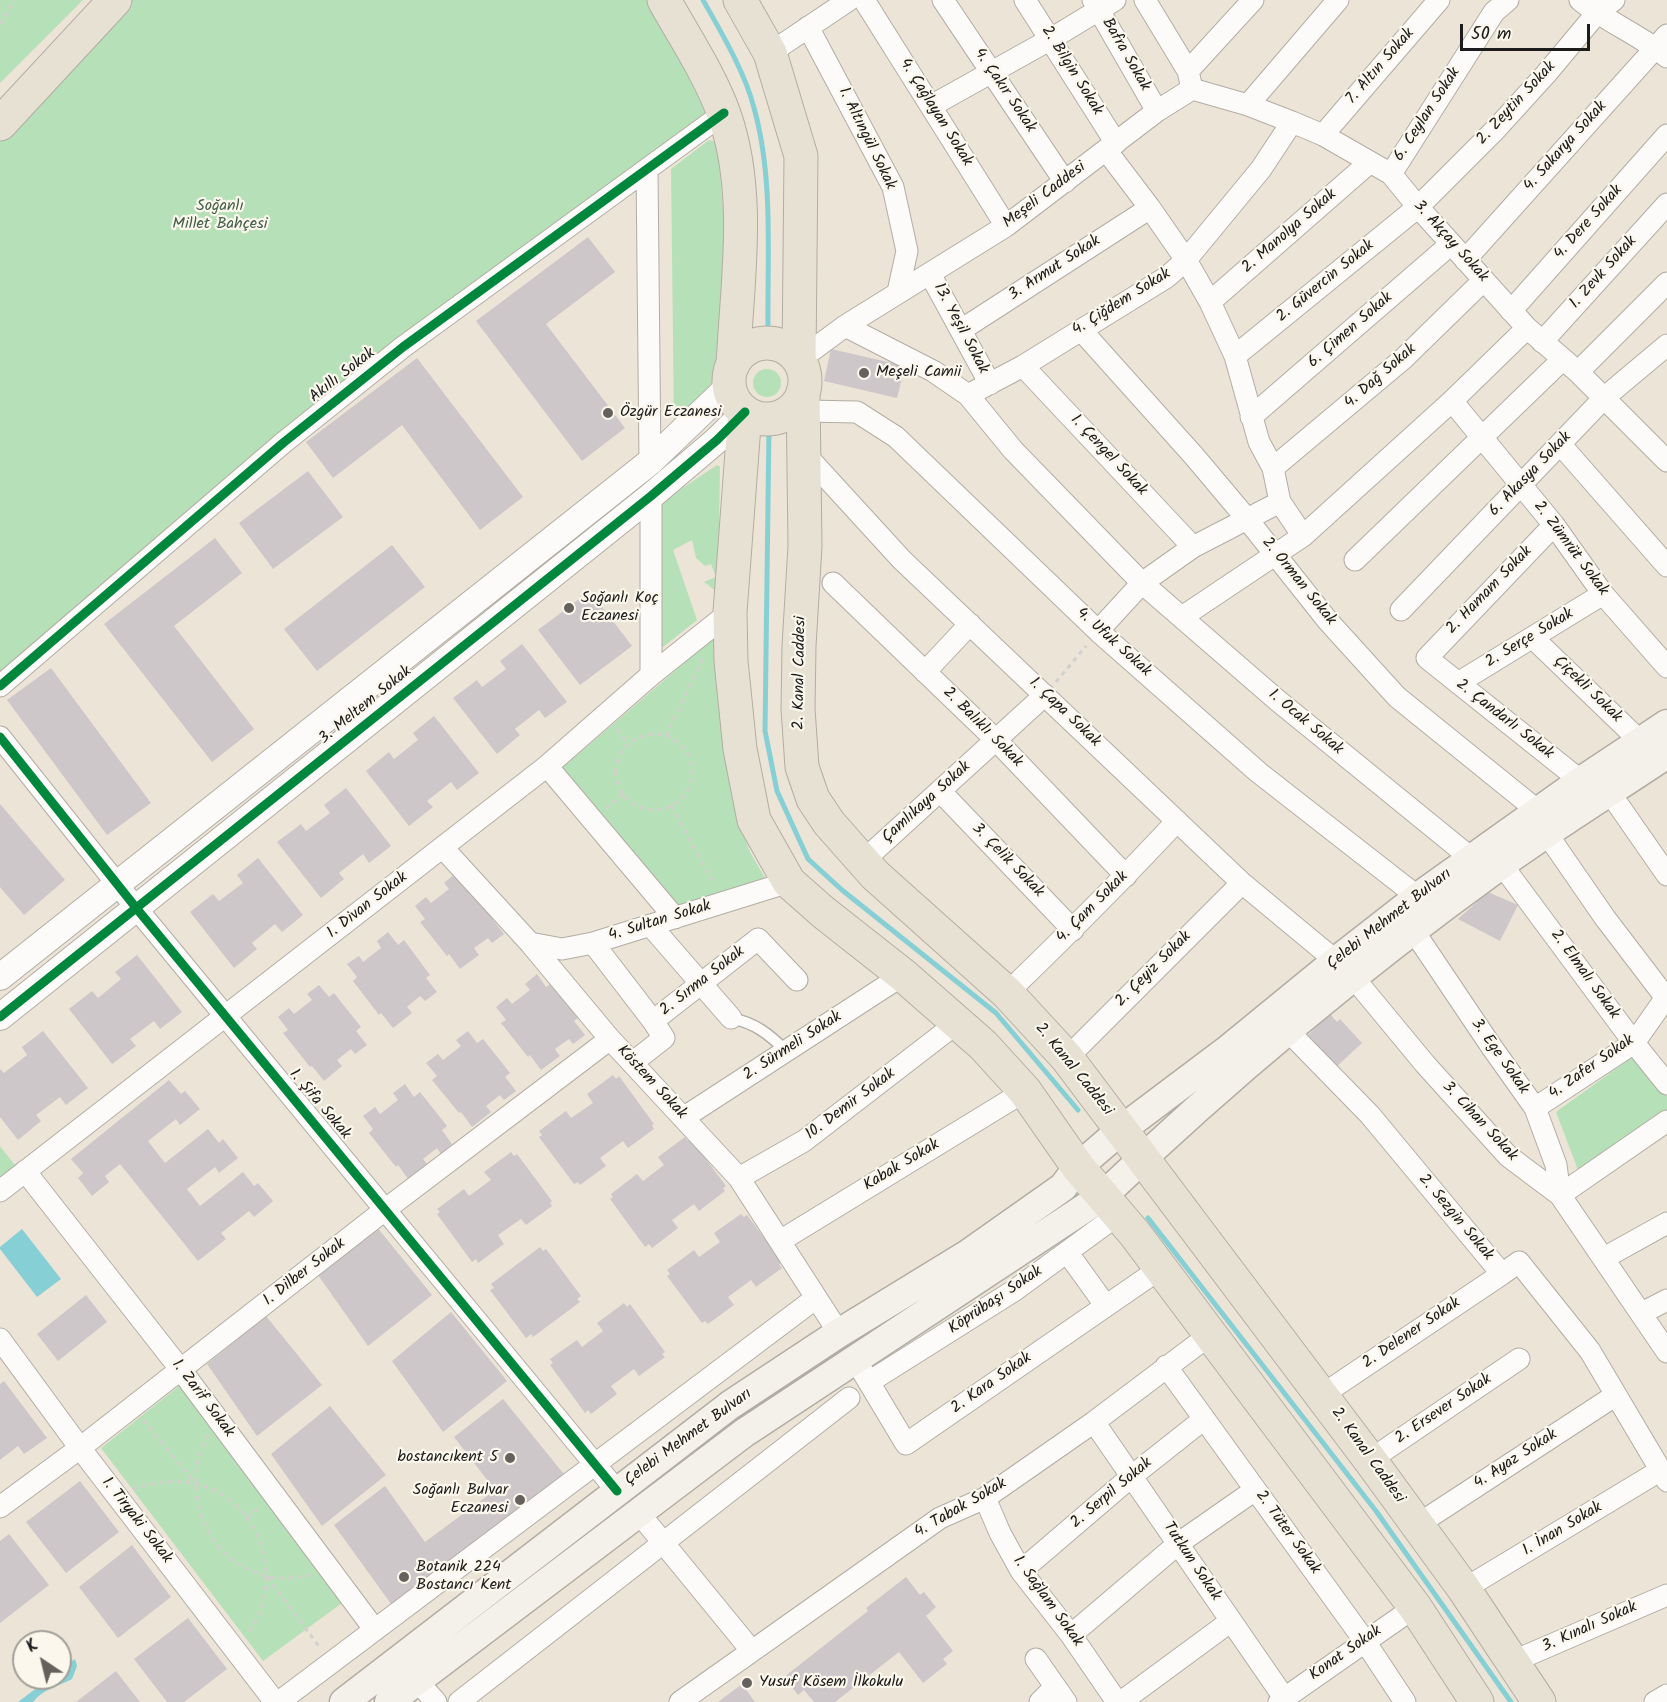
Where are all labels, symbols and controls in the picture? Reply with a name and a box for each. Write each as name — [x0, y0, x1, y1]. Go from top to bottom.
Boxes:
scale bar — [1463, 12, 1594, 50]
street label: Bafra Sokak — [1096, 15, 1154, 95]
text: 50 m — [1471, 20, 1511, 49]
street label: 2. Bilgin Sokak — [1036, 23, 1106, 119]
street label: 7. Altın Sokak — [1343, 25, 1419, 109]
street label: 4. Çakır Sokak — [969, 45, 1039, 137]
street label: 4. Çağlayan Sokak — [894, 56, 976, 170]
street label: 2. Zeytin Sokak — [1473, 58, 1561, 150]
street label: 6. Ceylan Sokak — [1391, 64, 1465, 166]
street label: 1. Altıngül Sokak — [833, 85, 899, 193]
street label: 4. Sakarya Sokak — [1520, 98, 1612, 196]
street label: Meşeli Caddesi — [1000, 159, 1090, 233]
street label: 4. Dere Sokak — [1551, 182, 1627, 264]
street label: 2. Manolya Sokak — [1239, 186, 1341, 278]
park label: Soğanlı Millet Bahçesi — [172, 197, 268, 235]
street label: 3. Akçay Sokak — [1408, 197, 1492, 287]
street label: 3. Armut Sokak — [1005, 232, 1105, 306]
street label: 1. Zevk Sokak — [1566, 233, 1642, 313]
street label: 2. Güvercin Sokak — [1273, 237, 1379, 327]
street label: 4. Çiğdem Sokak — [1069, 265, 1175, 341]
street label: 13. Yeşil Sokak — [928, 280, 992, 378]
street label: 6. Çimen Sokak — [1305, 289, 1397, 373]
street label: 4. Dağ Sokak — [1341, 341, 1421, 413]
street label: Akıllı Sokak — [306, 344, 380, 408]
place label: Meşeli Camii — [876, 363, 961, 383]
marker: Meşeli Camii — [857, 366, 871, 380]
place label: Özgür Eczanesi — [620, 403, 721, 423]
marker: Özgür Eczanesi — [601, 406, 615, 420]
street label: 1. Çengel Sokak — [1066, 411, 1150, 501]
street label: 6. Akasya Sokak — [1486, 429, 1576, 521]
street label: 2. Zümrüt Sokak — [1528, 498, 1612, 600]
street label: 2. Orman Sokak — [1257, 534, 1339, 630]
street label: 2. Hamam Sokak — [1443, 543, 1537, 639]
place label: Soğanlı Koç Eczanesi — [581, 589, 659, 627]
marker: Soğanlı Koç Eczanesi — [562, 601, 576, 615]
street label: 4. Ufuk Sokak — [1071, 604, 1155, 682]
street label: 2. Serçe Sokak — [1482, 605, 1578, 673]
street label: 2. Kanal Caddesi — [790, 616, 812, 730]
street label: Çiçekli Sokak — [1549, 653, 1625, 727]
street label: 3. Meltem Sokak — [316, 663, 416, 749]
street label: 1. Çapa Sokak — [1024, 674, 1104, 752]
street label: 2. Çandarlı Sokak — [1451, 676, 1557, 764]
street label: 2. Balıklı Sokak — [938, 684, 1026, 772]
street label: 1. Ocak Sokak — [1264, 686, 1346, 760]
street label: Çamlıkaya Sokak — [879, 758, 975, 848]
street label: 3. Çelik Sokak — [967, 820, 1047, 902]
street label: Çelebi Mehmet Bulvarı — [1324, 865, 1456, 975]
street label: 4. Çam Sokak — [1053, 868, 1133, 948]
street label: 1. Divan Sokak — [324, 869, 412, 943]
street label: 4. Sultan Sokak — [606, 897, 714, 947]
street label: 2. Elmalı Sokak — [1545, 927, 1623, 1023]
street label: 2. Çeyiz Sokak — [1112, 928, 1196, 1012]
street label: 2. Sırma Sokak — [657, 943, 749, 1021]
street label: 2. Sürmeli Sokak — [740, 1008, 846, 1086]
street label: 3. Ege Sokak — [1466, 1015, 1532, 1099]
street label: 2. Kanal Caddesi — [1030, 1020, 1116, 1120]
street label: 4. Zafer Sokak — [1546, 1032, 1638, 1104]
street label: Köstem Sokak — [612, 1042, 690, 1124]
street label: 10. Demir Sokak — [802, 1065, 900, 1145]
street label: 1. Şifa Sokak — [284, 1066, 354, 1144]
street label: 3. Cihan Sokak — [1437, 1078, 1521, 1166]
street label: Kabak Sokak — [861, 1136, 943, 1196]
street label: 2. Sezgin Sokak — [1413, 1171, 1497, 1265]
street label: 1. Dilber Sokak — [260, 1235, 350, 1311]
street label: Köprübaşı Sokak — [946, 1263, 1046, 1339]
street label: 2. Delener Sokak — [1359, 1294, 1465, 1374]
street label: 2. Kara Sokak — [948, 1349, 1036, 1419]
street label: 1. Zarif Sokak — [167, 1356, 237, 1442]
street label: 2. Ersever Sokak — [1392, 1371, 1496, 1449]
street label: Çelebi Mehmet Bulvarı — [621, 1385, 757, 1491]
street label: 2. Kanal Caddesi — [1326, 1404, 1408, 1508]
street label: 4. Ayaz Sokak — [1471, 1426, 1561, 1494]
place label: bostancıkent 5 — [398, 1448, 498, 1468]
marker: bostancıkent 5 — [503, 1451, 517, 1465]
street label: 2. Serpil Sokak — [1067, 1454, 1157, 1534]
street label: 1. Tiryaki Sokak — [96, 1474, 176, 1568]
street label: 4. Tabak Sokak — [912, 1475, 1010, 1543]
place label: Soğanlı Bulvar Eczanesi — [413, 1481, 508, 1519]
street label: 2. Tüter Sokak — [1250, 1487, 1324, 1579]
marker: Soğanlı Bulvar Eczanesi — [513, 1493, 527, 1507]
street label: 1. İnan Sokak — [1520, 1499, 1606, 1561]
street label: Tutkun Sokak — [1158, 1519, 1224, 1605]
street label: 1. Sağlam Sokak — [1008, 1553, 1086, 1651]
place label: Botanik 224 Bostancı Kent — [416, 1558, 512, 1596]
marker: Botanik 224 Bostancı Kent — [397, 1570, 411, 1584]
street label: 3. Kınalı Sokak — [1540, 1599, 1640, 1657]
street label: Konat Sokak — [1306, 1622, 1386, 1686]
north arrow — [12, 1630, 72, 1690]
text: K — [21, 1633, 44, 1659]
place label: Yusuf Kösem İlkokulu — [759, 1673, 903, 1693]
marker: Yusuf Kösem İlkokulu — [740, 1676, 754, 1690]

